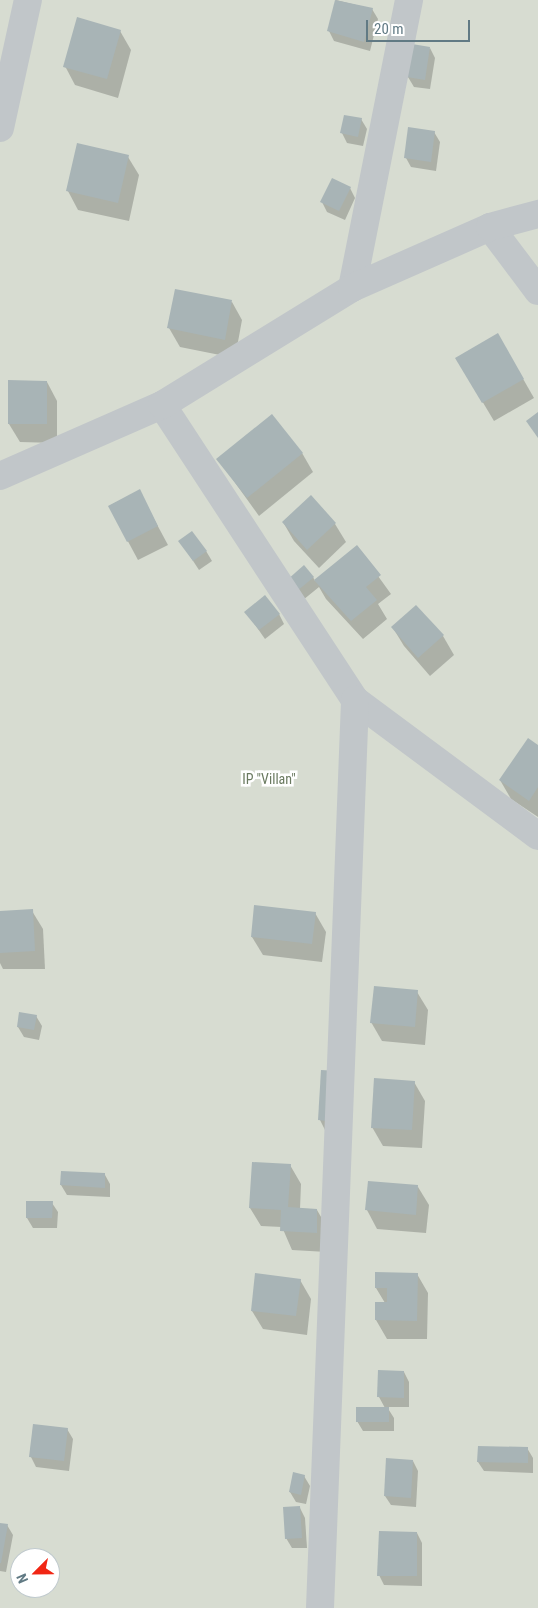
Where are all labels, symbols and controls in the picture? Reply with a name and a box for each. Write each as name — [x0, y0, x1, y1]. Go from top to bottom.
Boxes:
scale bar — [368, 10, 472, 42]
text: 20 m — [374, 20, 404, 38]
park label: IP "Villan" — [242, 771, 296, 787]
north arrow — [10, 1548, 60, 1598]
text: N — [13, 1571, 31, 1586]

